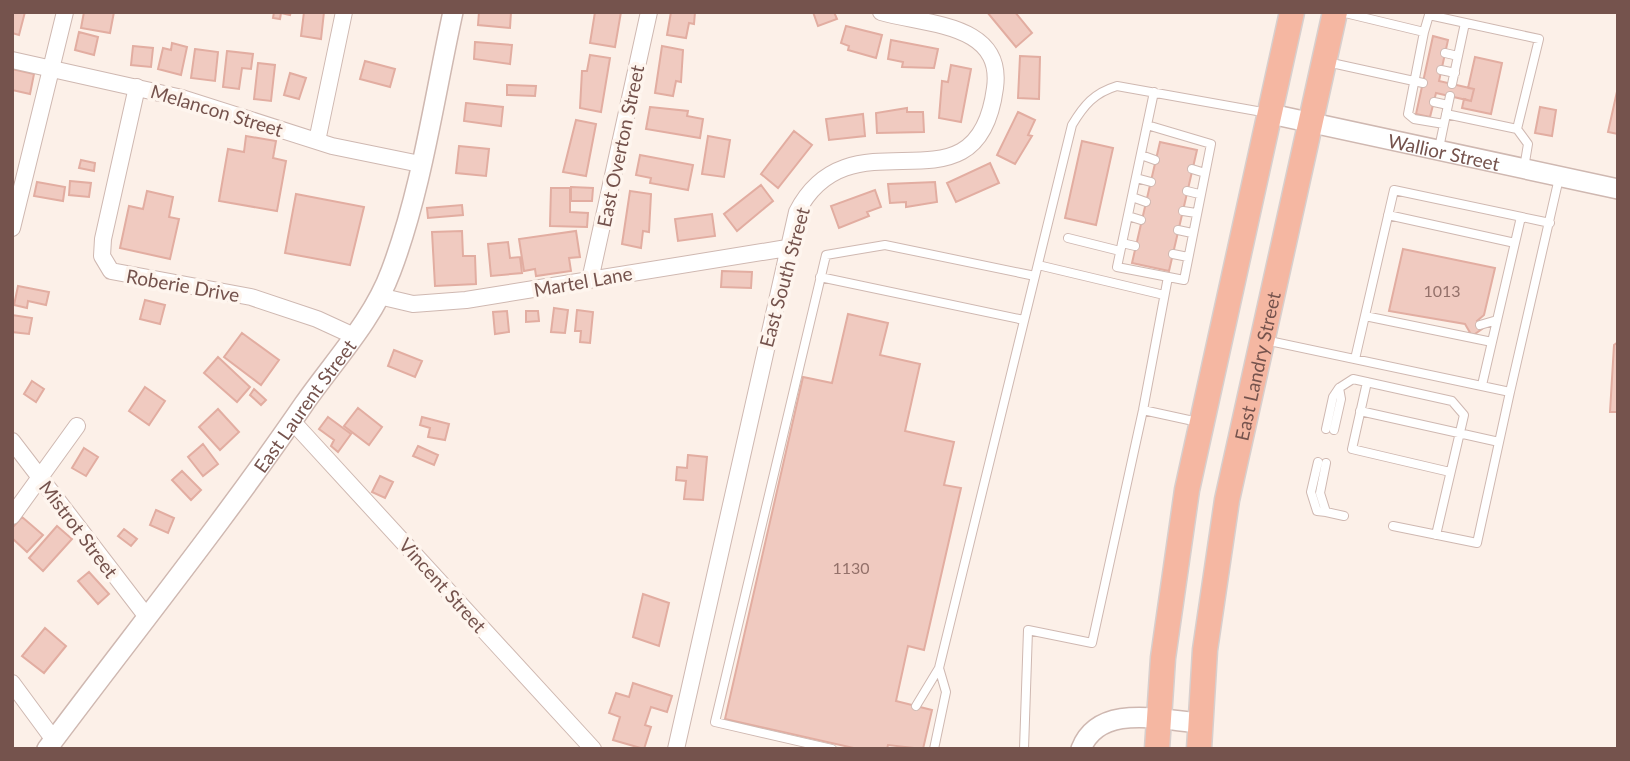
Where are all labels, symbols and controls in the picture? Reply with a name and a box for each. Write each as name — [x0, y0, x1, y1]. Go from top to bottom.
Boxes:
street label: East Overton Street — [592, 63, 648, 229]
street label: Melancon Street — [148, 79, 286, 141]
street label: Wallior Street — [1386, 128, 1502, 175]
street label: East South Street — [754, 204, 814, 350]
street label: Martel Lane — [532, 261, 634, 301]
street label: Roberie Drive — [125, 264, 241, 306]
house number: 1013 — [1423, 281, 1461, 300]
street label: East Landry Street — [1229, 289, 1284, 443]
street label: East Laurent Street — [248, 334, 360, 477]
street label: Mistrot Street — [35, 476, 123, 582]
street label: Vincent Street — [395, 533, 492, 637]
house number: 1130 — [832, 558, 870, 577]

